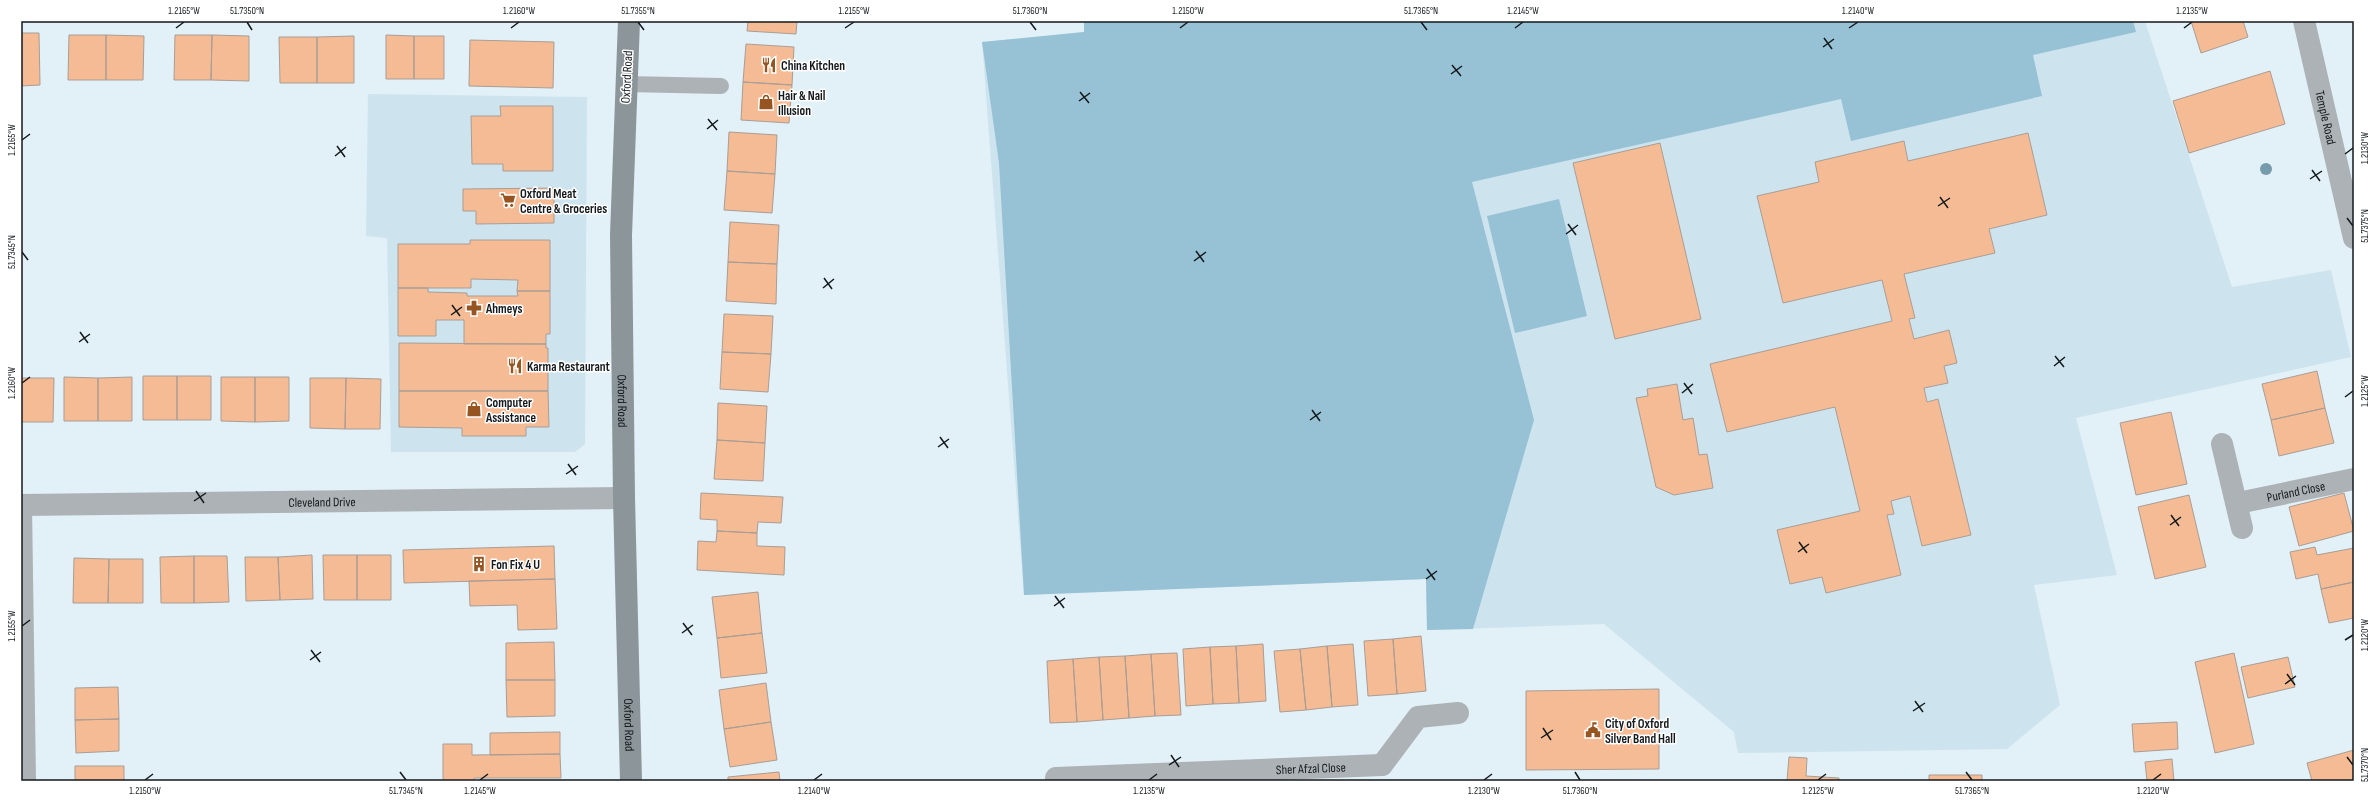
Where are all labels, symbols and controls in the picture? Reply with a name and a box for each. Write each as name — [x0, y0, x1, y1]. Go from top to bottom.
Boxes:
text: 1.2165°W — [168, 5, 200, 17]
text: 51.7350°N — [230, 5, 264, 17]
text: 1.2160°W — [503, 5, 535, 17]
text: 51.7355°N — [621, 5, 655, 17]
text: 1.2155°W — [838, 5, 870, 17]
text: 51.7360°N — [1013, 5, 1047, 17]
text: 1.2150°W — [1172, 5, 1204, 17]
text: 51.7365°N — [1404, 5, 1438, 17]
text: 1.2145°W — [1507, 5, 1539, 17]
text: 1.2140°W — [1842, 5, 1874, 17]
text: 1.2135°W — [2176, 5, 2208, 17]
street label: Oxford Road — [618, 50, 636, 104]
restaurant icon: China Kitchen — [760, 56, 778, 74]
place label: China Kitchen — [781, 58, 845, 74]
place label: Hair & Nail Illusion — [778, 88, 826, 119]
street label: Temple Road — [2311, 89, 2339, 146]
shop icon: Hair & Nail Illusion — [757, 93, 775, 111]
text: 1.2165°W — [6, 124, 18, 156]
text: 1.2130°W — [2359, 132, 2371, 164]
place label: Oxford Meat Centre & Groceries — [520, 186, 607, 217]
supermarket icon: Oxford Meat Centre & Groceries — [499, 191, 517, 209]
text: 51.7375°N — [2359, 209, 2371, 243]
text: 51.7345°N — [6, 235, 18, 269]
pharmacy icon: Ahmeys — [465, 299, 483, 317]
place label: Ahmeys — [485, 301, 523, 317]
restaurant icon: Karma Restaurant — [506, 357, 524, 375]
place label: Karma Restaurant — [527, 359, 611, 375]
text: 1.2160°W — [6, 367, 18, 399]
street label: Oxford Road — [614, 374, 630, 427]
text: 1.2125°W — [2359, 375, 2371, 407]
place label: Computer Assistance — [485, 395, 537, 426]
shop icon: Computer Assistance — [465, 400, 483, 418]
street label: Purland Close — [2265, 478, 2327, 506]
street label: Cleveland Drive — [288, 494, 356, 511]
building icon: Fon Fix 4 U — [470, 555, 488, 573]
place label: Fon Fix 4 U — [491, 557, 540, 573]
text: 1.2155°W — [6, 610, 18, 642]
text: 1.2120°W — [2359, 619, 2371, 651]
street label: Oxford Road — [620, 698, 637, 751]
place label: City of Oxford Silver Band Hall — [1605, 716, 1676, 747]
public building icon: City of Oxford Silver Band Hall — [1584, 721, 1602, 739]
text: 51.7370°N — [2359, 748, 2371, 782]
street label: Sher Afzal Close — [1276, 759, 1346, 778]
text: 1.2150°W — [129, 785, 161, 797]
text: 51.7345°N — [389, 785, 423, 797]
text: 1.2145°W — [464, 785, 496, 797]
text: 1.2140°W — [798, 785, 830, 797]
text: 1.2135°W — [1133, 785, 1165, 797]
text: 1.2130°W — [1468, 785, 1500, 797]
text: 51.7360°N — [1563, 785, 1597, 797]
text: 1.2125°W — [1802, 785, 1834, 797]
text: 51.7365°N — [1955, 785, 1989, 797]
text: 1.2120°W — [2137, 785, 2169, 797]

